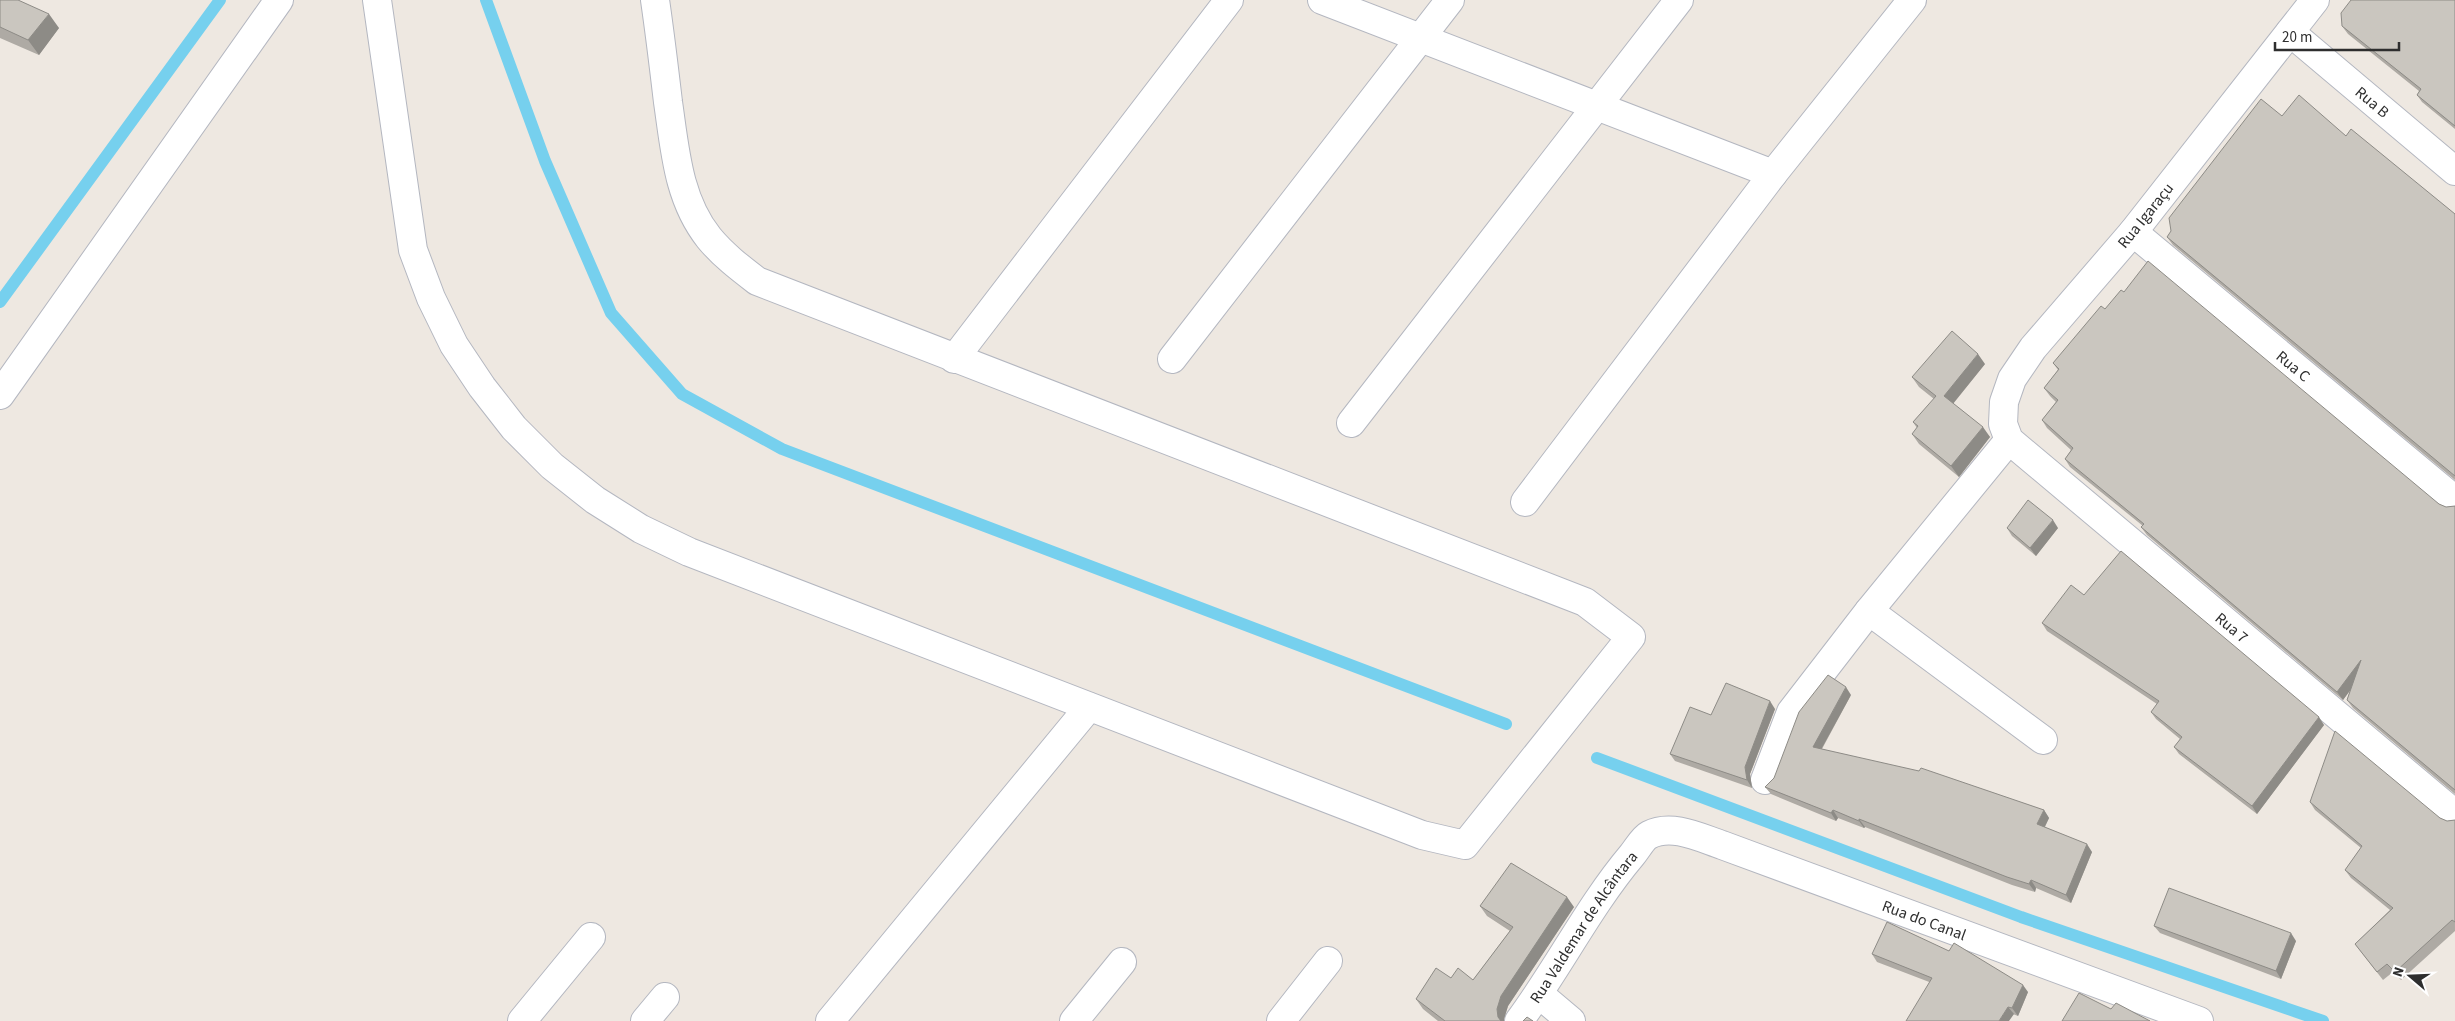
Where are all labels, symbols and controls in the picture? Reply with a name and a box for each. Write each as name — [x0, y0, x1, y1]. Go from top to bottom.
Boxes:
scale bar — [2275, 20, 2399, 52]
text: 20 m — [2282, 27, 2312, 48]
street label: Rua B — [2350, 82, 2394, 123]
street label: Rua Igaraçu — [2113, 178, 2179, 253]
street label: Rua C — [2271, 346, 2315, 387]
street label: Rua 7 — [2210, 607, 2253, 648]
street label: Rua Valdemar de Alcântara — [1525, 846, 1643, 1008]
street label: Rua do Canal — [1879, 895, 1969, 946]
north arrow — [2385, 951, 2435, 1001]
text: N — [2388, 964, 2410, 980]

